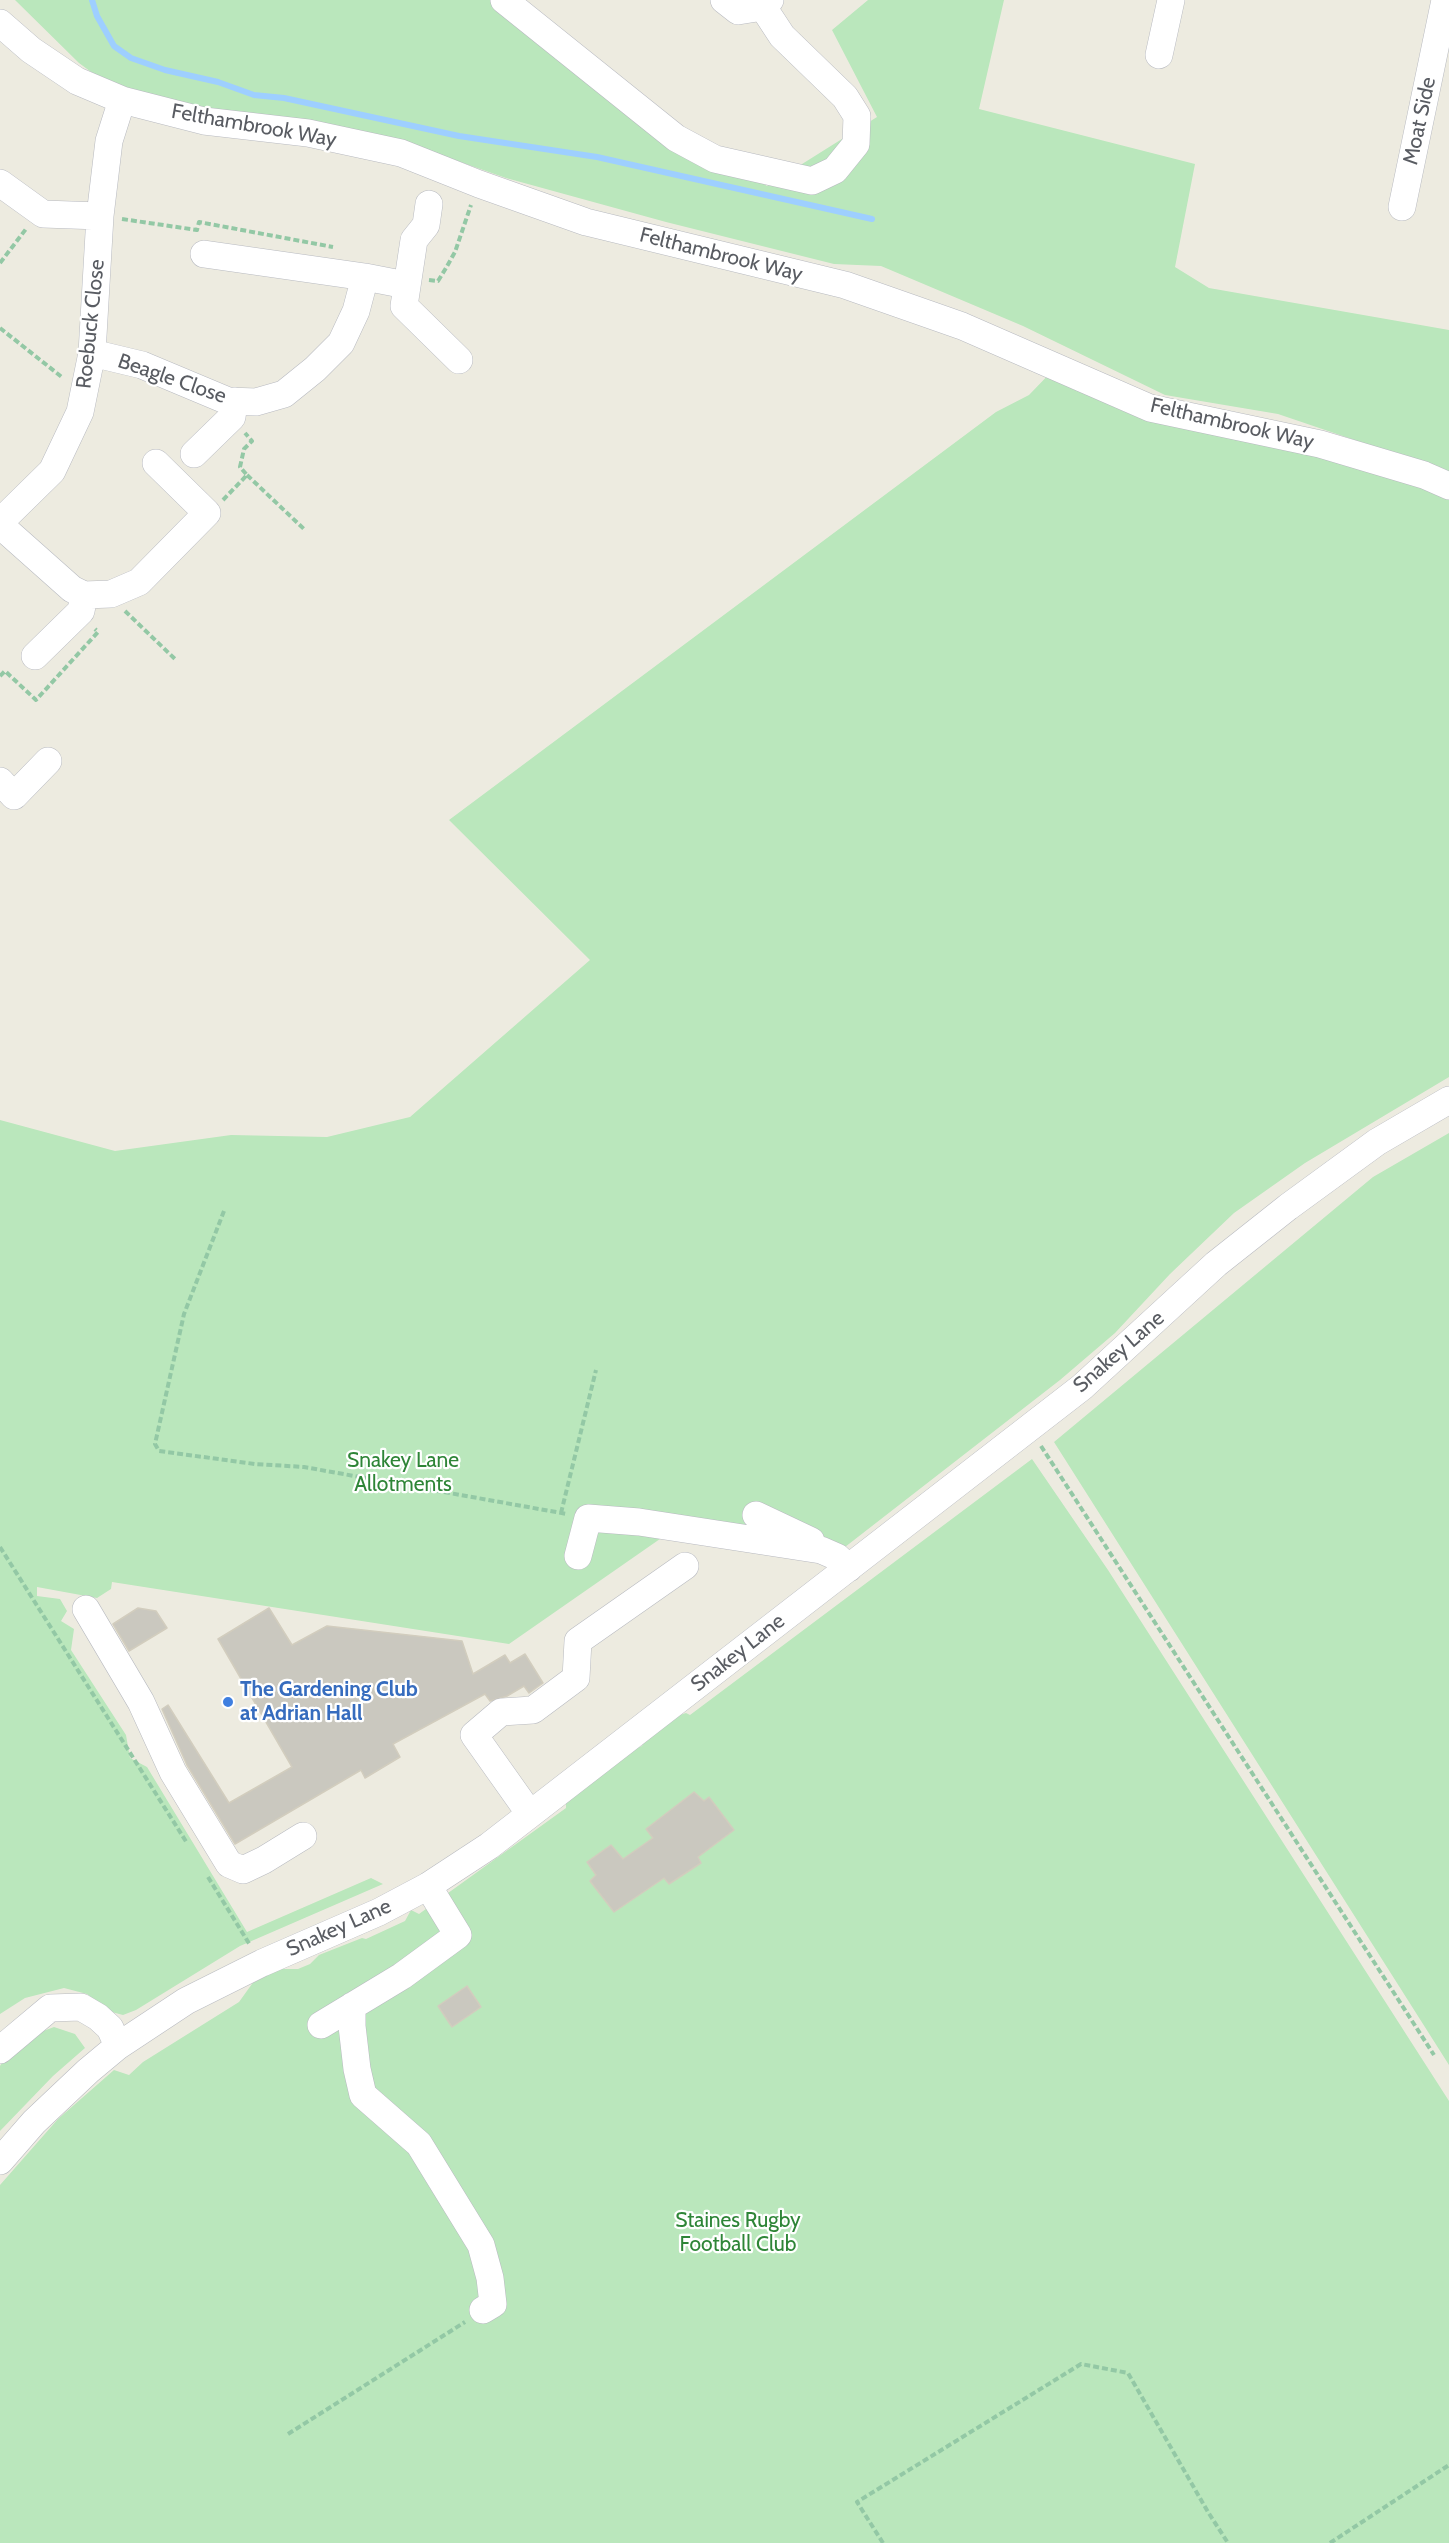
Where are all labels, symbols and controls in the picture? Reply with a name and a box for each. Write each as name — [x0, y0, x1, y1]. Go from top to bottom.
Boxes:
street label: Moat Side — [1398, 75, 1442, 167]
street label: Felthambrook Way — [170, 99, 338, 153]
street label: Felthambrook Way — [637, 223, 805, 287]
street label: Roebuck Close — [72, 258, 110, 390]
street label: Beagle Close — [115, 349, 229, 409]
street label: Felthambrook Way — [1148, 393, 1316, 455]
street label: Snakey Lane — [1068, 1306, 1170, 1398]
park label: Snakey Lane Allotments — [347, 1448, 459, 1498]
street label: Snakey Lane — [686, 1609, 790, 1697]
place label: The Gardening Club at Adrian Hall — [240, 1677, 418, 1727]
marker: The Gardening Club at Adrian Hall — [221, 1695, 235, 1709]
street label: Snakey Lane — [283, 1894, 395, 1962]
park label: Staines Rugby Football Club — [675, 2208, 801, 2258]

